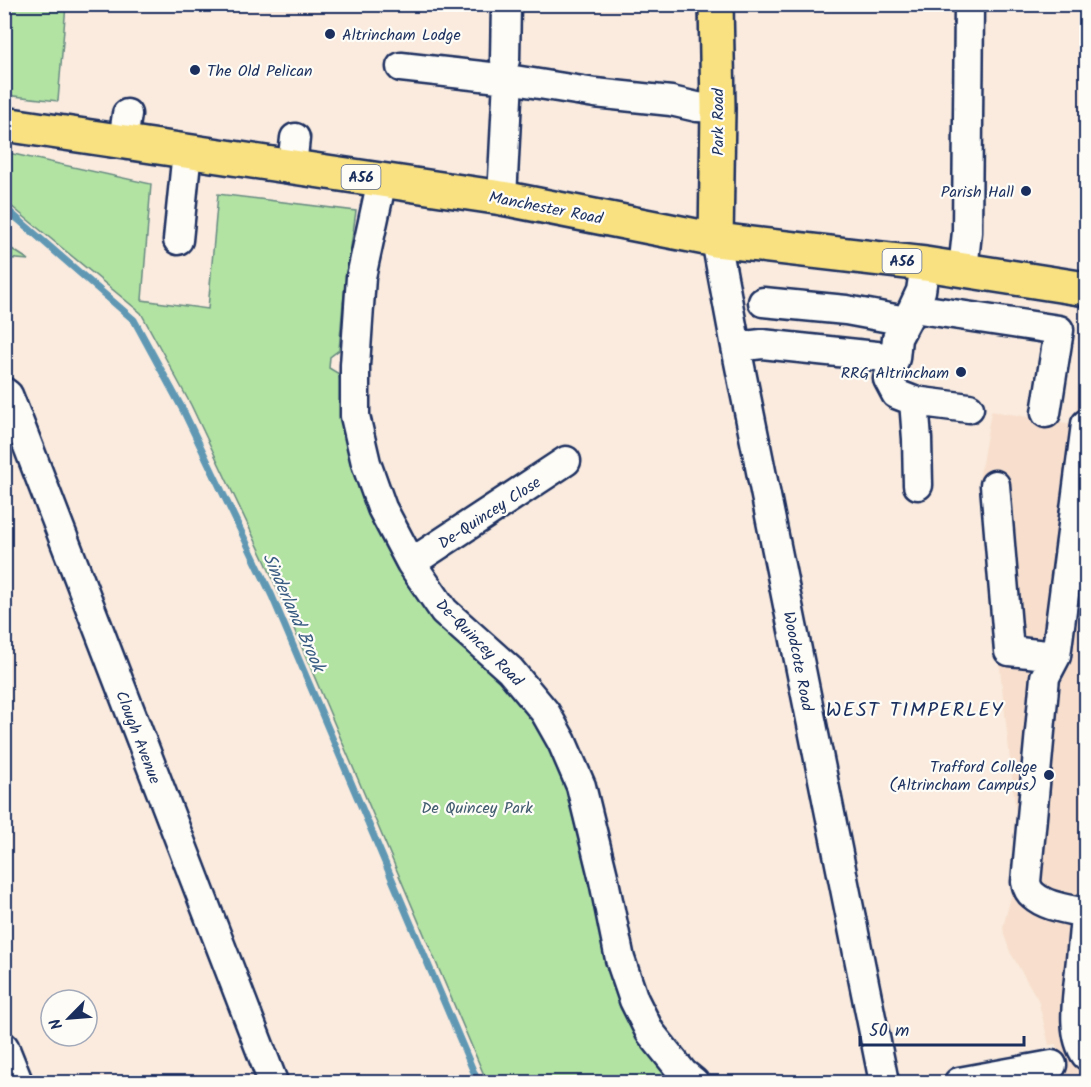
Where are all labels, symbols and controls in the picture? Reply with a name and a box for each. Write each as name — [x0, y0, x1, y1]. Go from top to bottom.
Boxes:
place label: Altrincham Lodge — [342, 23, 461, 48]
marker: Altrincham Lodge — [323, 27, 337, 41]
place label: The Old Pelican — [207, 59, 313, 84]
marker: The Old Pelican — [188, 63, 202, 77]
street label: Park Road — [706, 87, 731, 156]
road number: A56 — [342, 165, 380, 189]
place label: Parish Hall — [941, 180, 1014, 205]
marker: Parish Hall — [1019, 184, 1033, 198]
street label: Manchester Road — [487, 185, 606, 232]
road number: A56 — [882, 249, 922, 273]
place label: RRG Altrincham — [841, 361, 949, 386]
marker: RRG Altrincham — [954, 365, 968, 379]
street label: De-Quincey Close — [433, 471, 546, 556]
water label: Sinderland Brook — [253, 549, 333, 679]
street label: De-Quincey Road — [429, 593, 529, 693]
street label: Woodcote Road — [776, 609, 820, 714]
street label: Clough Avenue — [108, 687, 167, 788]
district label: WEST TIMPERLEY — [826, 695, 1004, 727]
place label: Trafford College (Altrincham Campus) — [889, 755, 1037, 798]
marker: Trafford College (Altrincham Campus) — [1042, 768, 1056, 782]
park label: De Quincey Park — [421, 796, 533, 821]
north arrow — [39, 988, 99, 1048]
scale bar — [860, 1009, 1024, 1047]
text: N — [43, 1014, 70, 1034]
text: 50 m — [869, 1017, 909, 1046]

